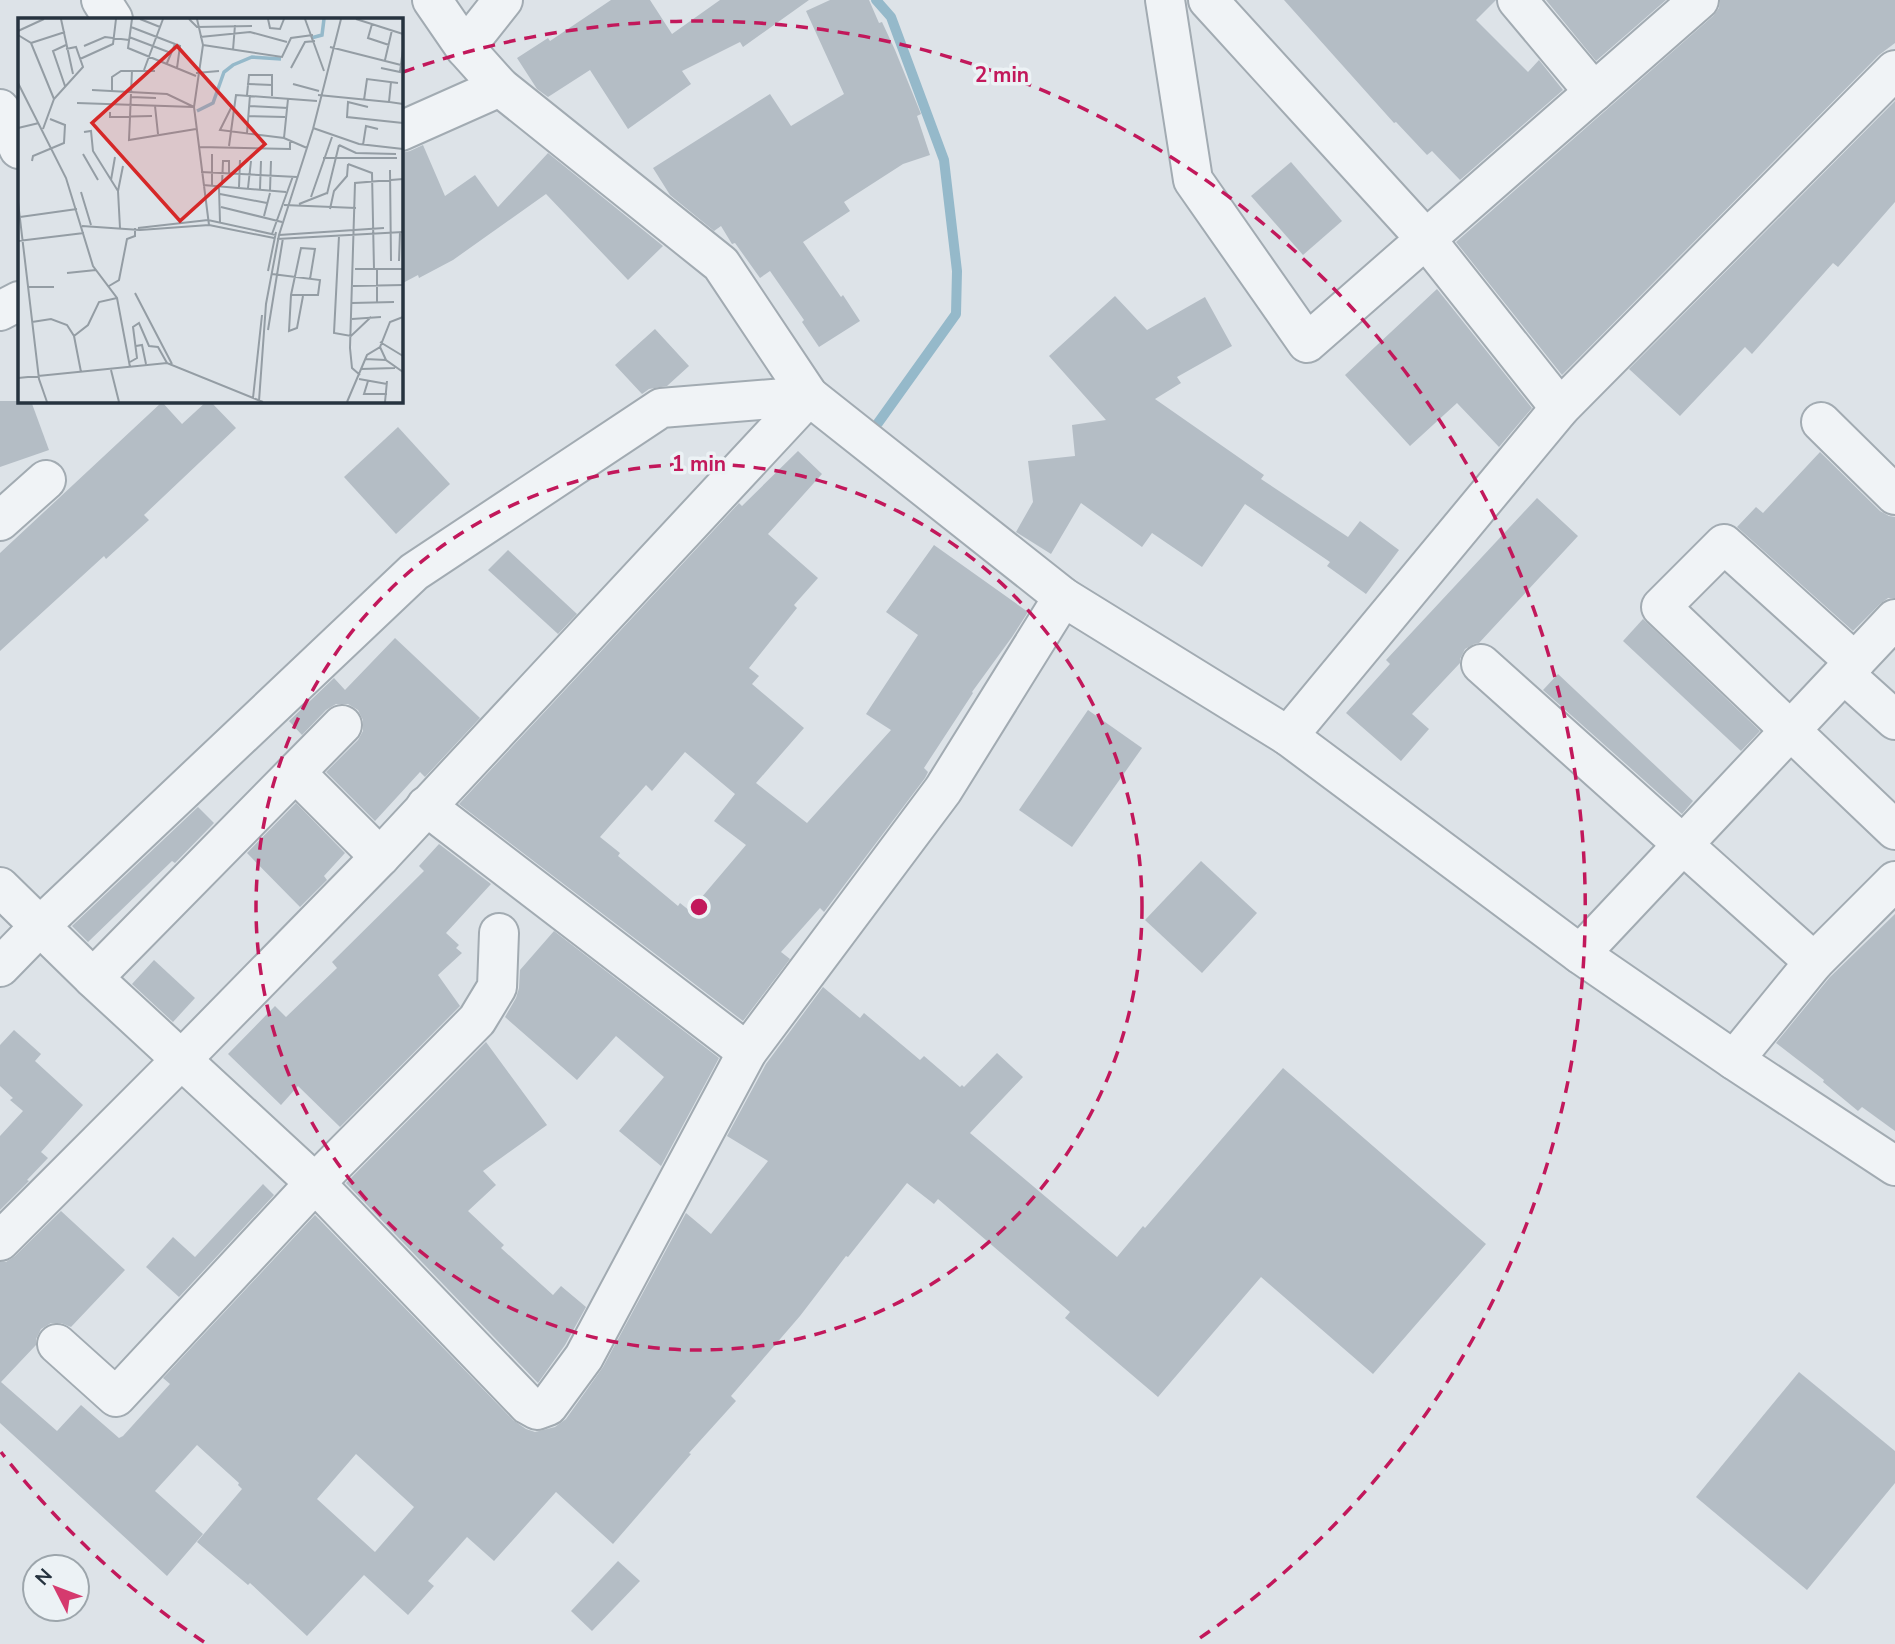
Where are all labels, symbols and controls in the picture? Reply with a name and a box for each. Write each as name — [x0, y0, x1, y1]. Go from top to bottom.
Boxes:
inset map — [18, 18, 402, 402]
text: 2 min — [975, 61, 1029, 89]
text: 1 min — [672, 450, 726, 478]
centre of rings — [687, 895, 711, 919]
north arrow — [21, 1553, 91, 1623]
text: N — [30, 1563, 59, 1591]

